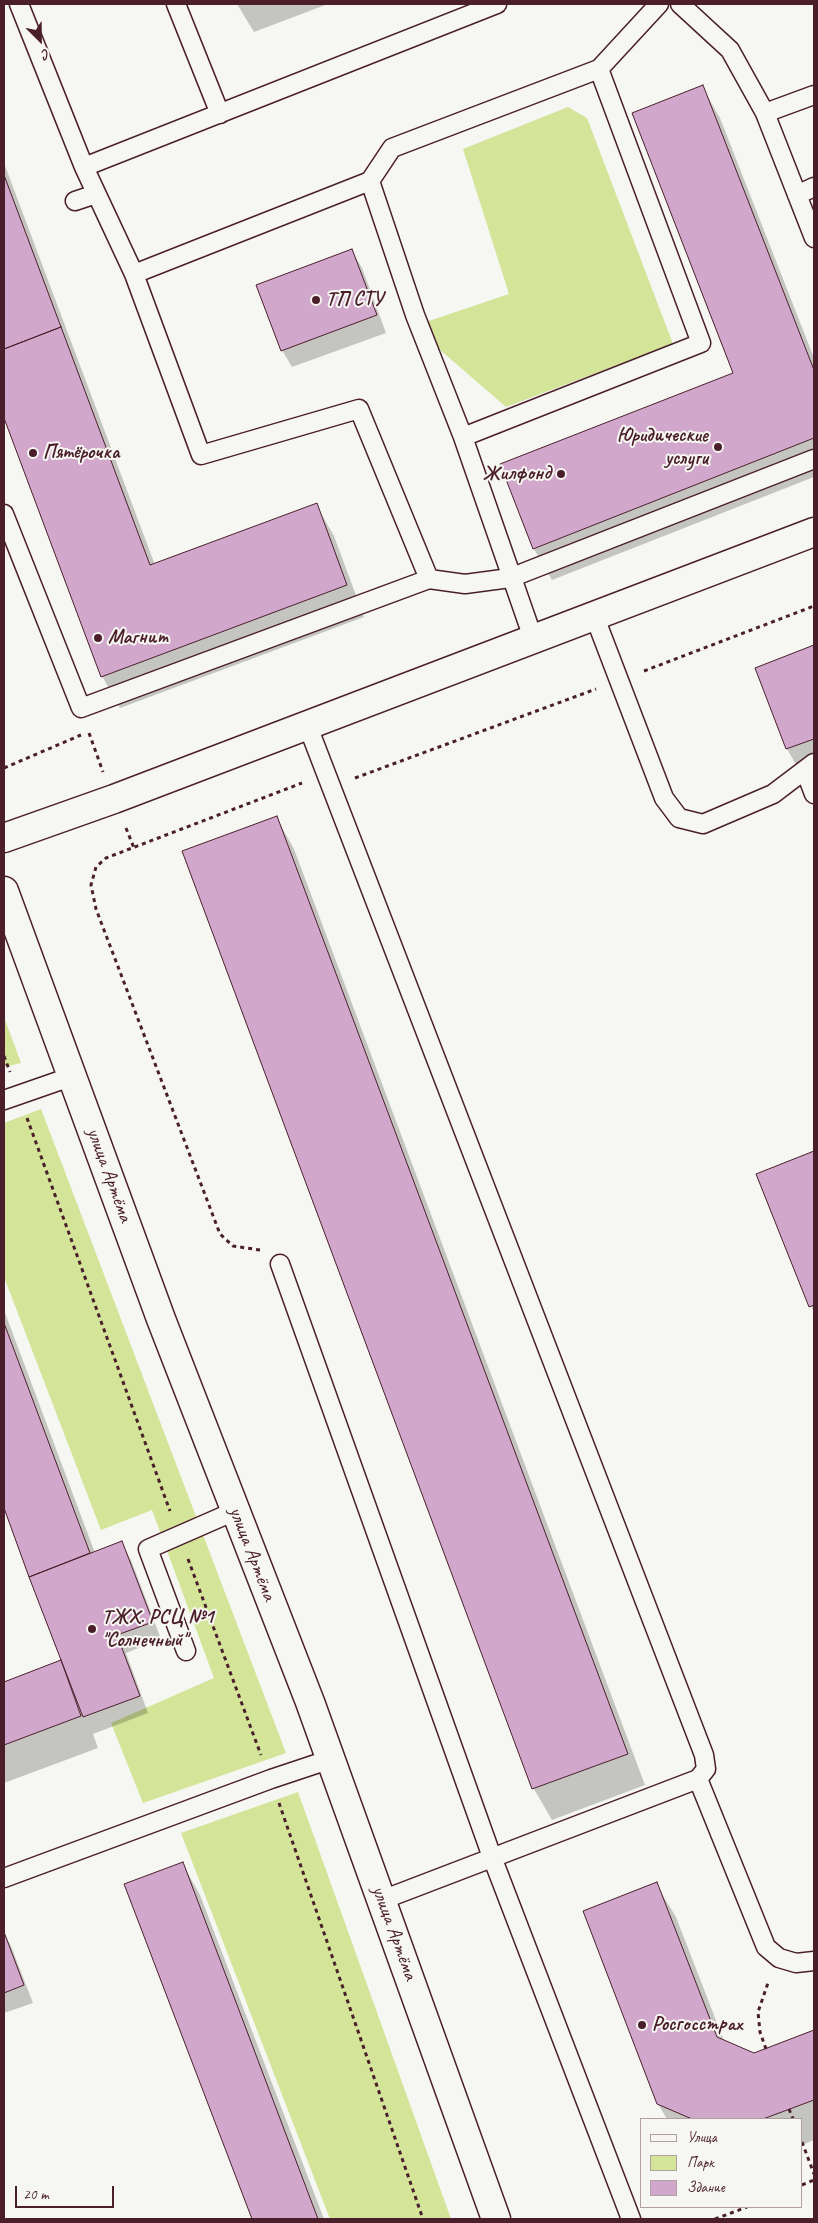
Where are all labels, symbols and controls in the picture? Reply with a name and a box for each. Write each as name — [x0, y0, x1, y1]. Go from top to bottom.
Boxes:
north arrow — [15, 15, 65, 65]
text: С — [40, 45, 53, 63]
place label: ТП СТУ — [326, 288, 383, 312]
marker: ТП СТУ — [310, 294, 322, 306]
place label: Юридические услуги — [617, 424, 708, 471]
place label: Пятёрочка — [43, 441, 120, 465]
marker: Юридические услуги — [712, 441, 724, 453]
marker: Пятёрочка — [27, 447, 39, 459]
place label: Жилфонд — [483, 462, 551, 486]
marker: Жилфонд — [555, 468, 567, 480]
place label: Магнит — [108, 626, 168, 650]
marker: Магнит — [92, 632, 104, 644]
street label: улица Артёма — [81, 1124, 137, 1226]
street label: улица Артёма — [223, 1504, 281, 1604]
place label: ТЖХ. РСЦ №1 "Солнечный" — [102, 1606, 214, 1653]
marker: ТЖХ. РСЦ №1 "Солнечный" — [86, 1623, 98, 1635]
street label: улица Артёма — [366, 1882, 422, 1984]
place label: Росгосстрах — [652, 2013, 742, 2037]
marker: Росгосстрах — [636, 2019, 648, 2031]
legend — [640, 2118, 803, 2208]
text: Улица — [687, 2128, 717, 2147]
text: Парк — [687, 2153, 714, 2172]
scale bar — [18, 2176, 116, 2208]
text: Здание — [687, 2178, 725, 2197]
text: 20 m — [23, 2185, 49, 2204]

